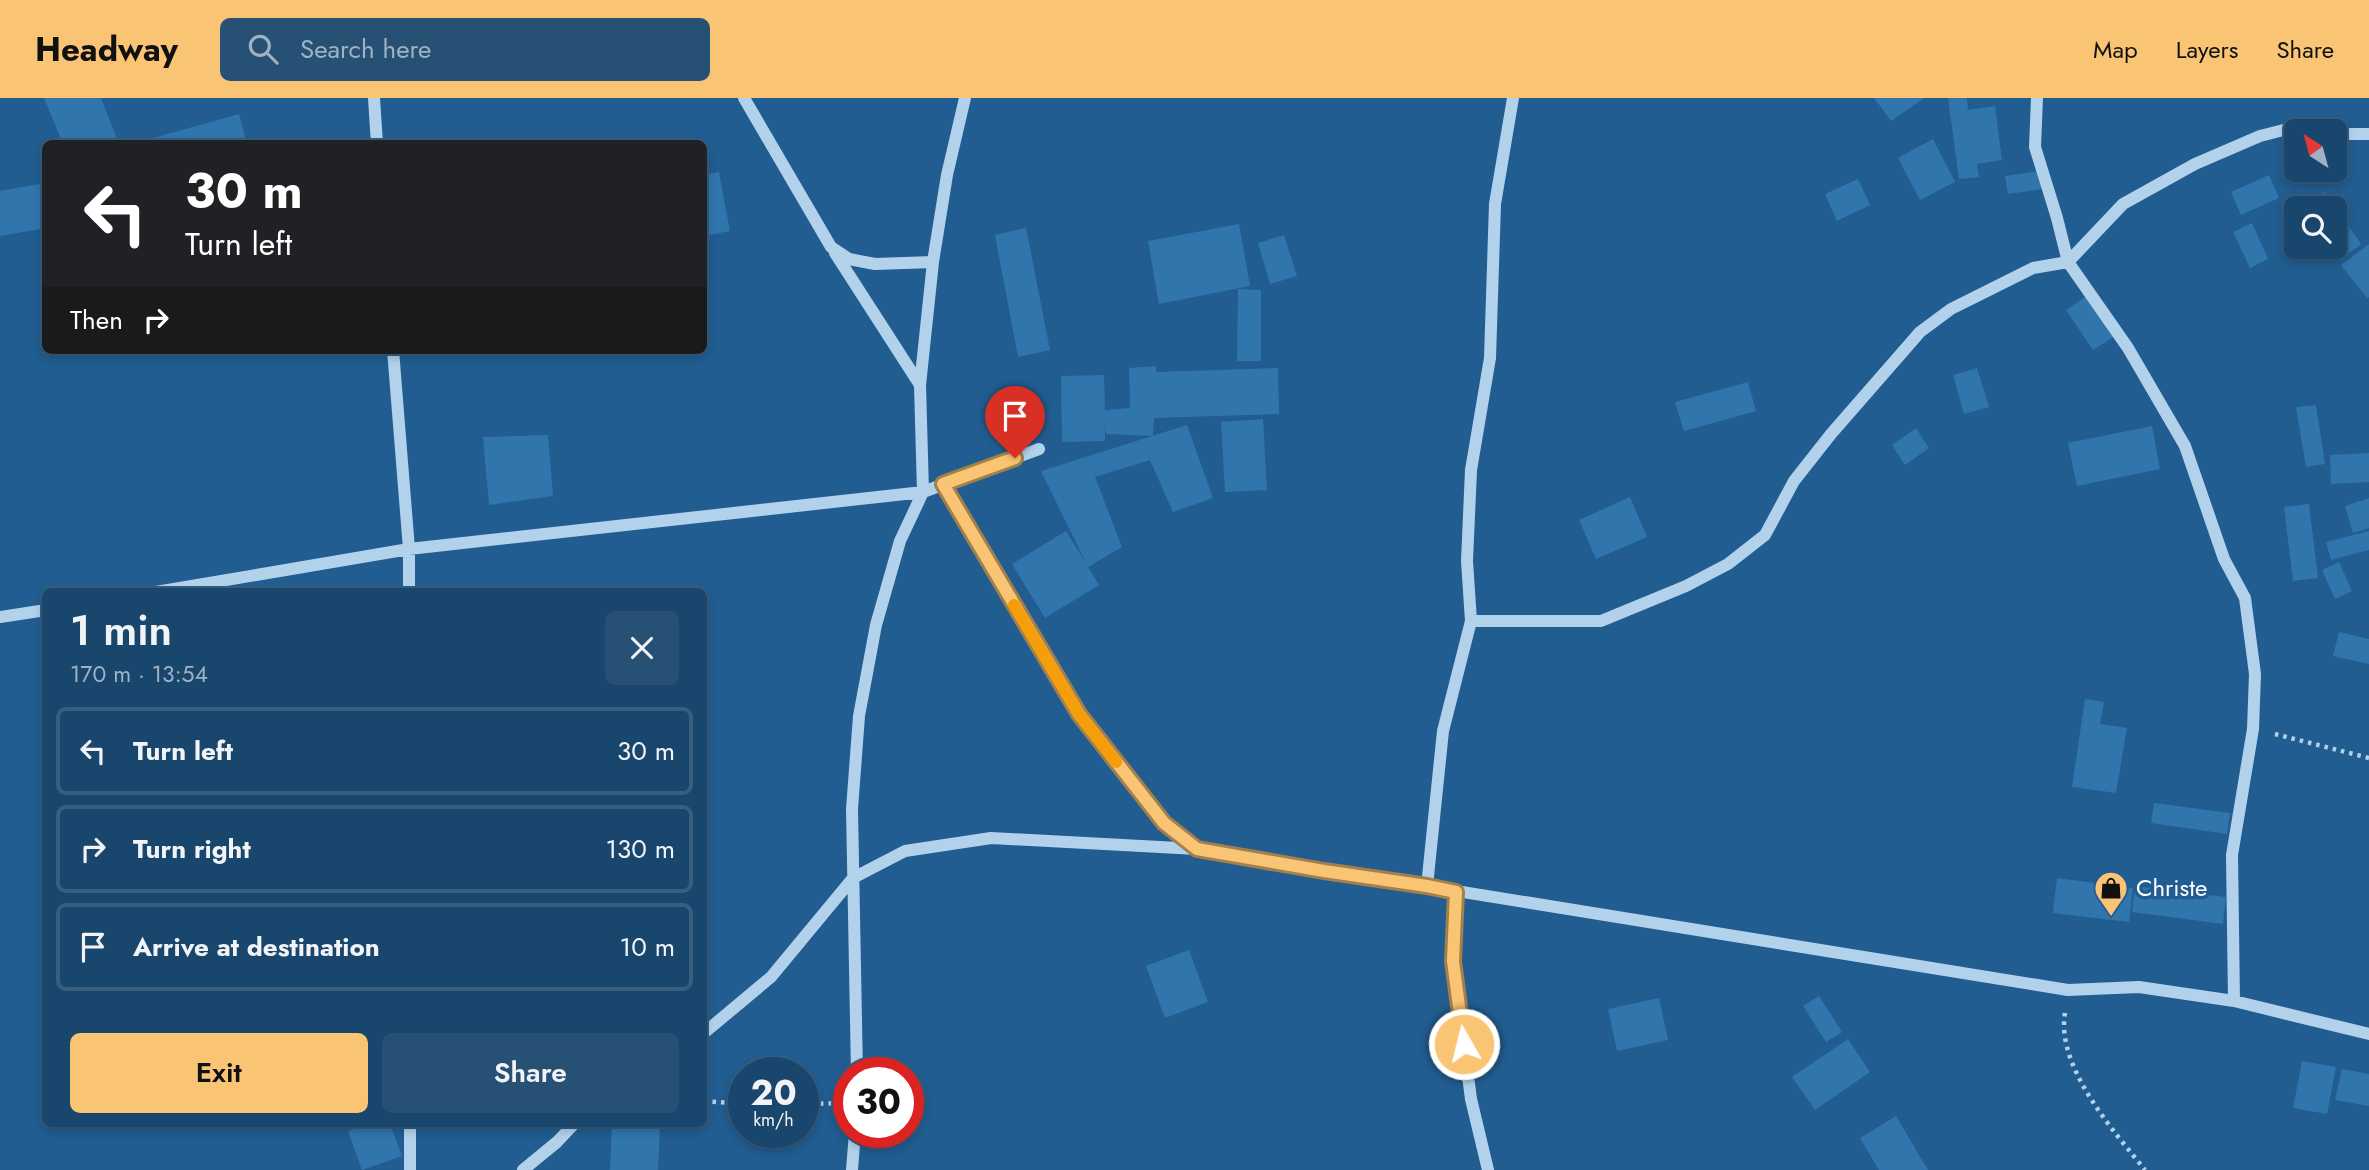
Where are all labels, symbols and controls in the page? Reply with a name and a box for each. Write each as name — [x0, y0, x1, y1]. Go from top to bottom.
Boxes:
search box — [220, 18, 710, 81]
text: Headway — [35, 26, 178, 73]
icon: search — [244, 30, 282, 68]
text: Search here — [300, 30, 431, 68]
text: Map — [2093, 32, 2138, 67]
text: Layers — [2176, 32, 2238, 67]
text: Share — [2276, 32, 2334, 67]
north arrow — [2284, 119, 2347, 182]
map controls — [2284, 119, 2347, 259]
text: 30 m — [185, 156, 303, 226]
icon: left — [70, 168, 161, 259]
button: search — [2284, 196, 2347, 259]
text: Turn left — [185, 221, 292, 267]
text: Then — [70, 301, 123, 339]
icon: right — [137, 301, 175, 339]
pin — [985, 386, 1045, 458]
icon: arrive — [996, 397, 1034, 435]
text: 1 min — [70, 600, 172, 661]
button: close — [605, 611, 679, 685]
text: 170 m · 13:54 — [70, 657, 208, 691]
icon: left — [74, 732, 112, 770]
text: Turn left — [133, 732, 233, 770]
text: 30 m — [617, 732, 675, 770]
icon: right — [74, 830, 112, 868]
text: Turn right — [133, 830, 251, 868]
text: 130 m — [605, 830, 675, 868]
shop icon: Christe — [2092, 869, 2130, 918]
place label: Christe — [2136, 870, 2207, 905]
icon: arrive — [74, 928, 112, 966]
text: Arrive at destination — [133, 928, 380, 966]
text: 10 m — [620, 928, 675, 966]
position arrow — [1427, 1007, 1501, 1081]
button: Exit — [70, 1033, 368, 1113]
button: Share — [382, 1033, 679, 1113]
speed limit sign: 30 — [833, 1057, 924, 1148]
text: 20 — [750, 1068, 797, 1118]
text: km/h — [753, 1107, 794, 1133]

